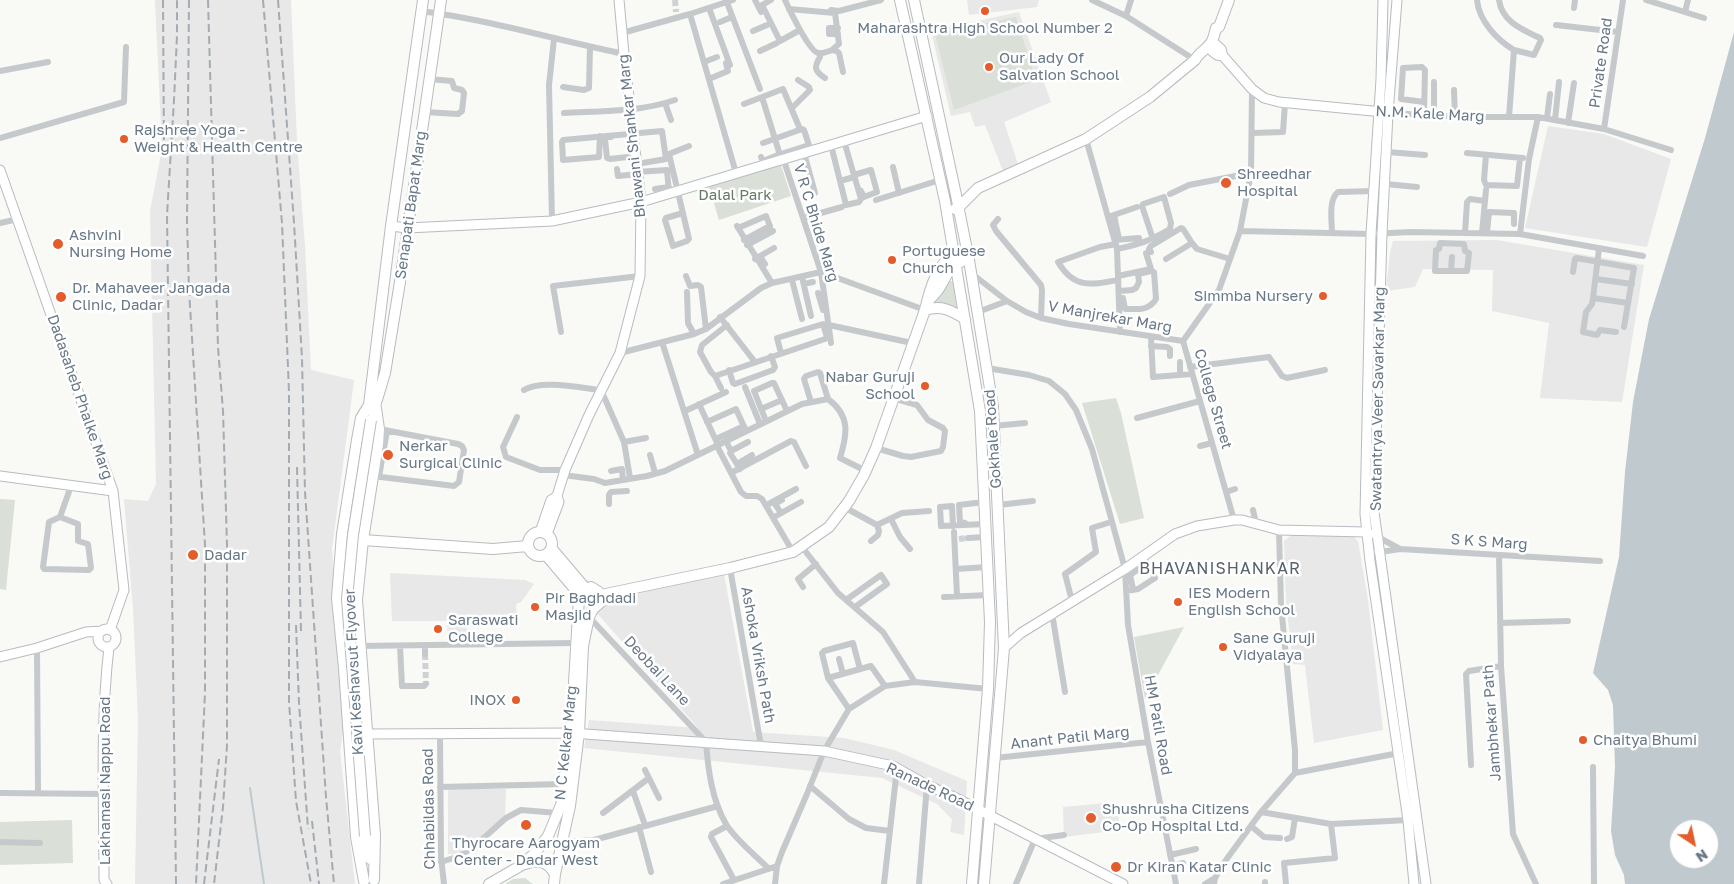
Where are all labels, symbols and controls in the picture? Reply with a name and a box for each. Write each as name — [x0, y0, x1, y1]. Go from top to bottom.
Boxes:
marker: Maharashtra High School Number 2 — [979, 5, 991, 17]
street label: Private Road — [1586, 17, 1616, 109]
place label: Maharashtra High School Number 2 — [857, 19, 1113, 37]
place label: Our Lady Of Salvation School — [999, 49, 1120, 84]
street label: Bhawani Shankar Marg — [614, 53, 650, 219]
marker: Our Lady Of Salvation School — [983, 61, 995, 73]
street label: N.M. Kale Marg — [1375, 102, 1485, 126]
place label: Rajshree Yoga - Weight & Health Centre — [134, 121, 303, 156]
street label: Senapati Bapat Marg — [392, 130, 430, 280]
marker: Rajshree Yoga - Weight & Health Centre — [118, 133, 130, 145]
street label: V R C Bhide Marg — [789, 162, 843, 284]
place label: Shreedhar Hospital — [1237, 165, 1312, 200]
marker: Shreedhar Hospital — [1219, 176, 1233, 190]
park label: Dalal Park — [698, 186, 772, 204]
place label: Ashvini Nursing Home — [69, 226, 172, 261]
marker: Ashvini Nursing Home — [51, 237, 65, 251]
place label: Portuguese Church — [902, 242, 986, 277]
marker: Portuguese Church — [886, 254, 898, 266]
place label: Dr. Mahaveer Jangada Clinic, Dadar — [72, 279, 230, 314]
place label: Simmba Nursery — [1194, 287, 1313, 305]
street label: Swatantrya Veer Savarkar Marg — [1367, 287, 1389, 511]
marker: Dr. Mahaveer Jangada Clinic, Dadar — [54, 290, 68, 304]
marker: Simmba Nursery — [1317, 290, 1329, 302]
street label: V Manjrekar Marg — [1047, 297, 1173, 337]
street label: Dadasaheb Phalke Marg — [43, 312, 117, 482]
street label: College Street — [1190, 347, 1236, 451]
place label: Nabar Guruji School — [825, 368, 915, 403]
marker: Nabar Guruji School — [919, 380, 931, 392]
street label: Gokhale Road — [981, 389, 1005, 489]
place label: Nerkar Surgical Clinic — [399, 437, 502, 472]
marker: Nerkar Surgical Clinic — [381, 448, 395, 462]
street label: S K S Marg — [1450, 530, 1528, 554]
place label: Dadar — [204, 546, 247, 564]
marker: Dadar — [186, 548, 200, 562]
district label: BHAVANISHANKAR — [1137, 559, 1303, 579]
place label: IES Modern English School — [1188, 584, 1295, 619]
street label: Ashoka Vriksh Path — [737, 585, 779, 725]
street label: Kavi Keshavsut Flyover — [341, 588, 367, 756]
place label: Pir Baghdadi Masjid — [545, 589, 636, 624]
marker: IES Modern English School — [1172, 596, 1184, 608]
marker: Pir Baghdadi Masjid — [529, 601, 541, 613]
place label: Saraswati College — [448, 611, 518, 646]
marker: Saraswati College — [432, 623, 444, 635]
place label: Sane Guruji Vidyalaya — [1233, 629, 1315, 664]
street label: Deobai Lane — [620, 632, 694, 710]
marker: Sane Guruji Vidyalaya — [1217, 641, 1229, 653]
street label: Jambhekar Path — [1479, 664, 1505, 782]
street label: HM Patil Road — [1140, 674, 1176, 776]
street label: N C Kelkar Marg — [551, 685, 581, 801]
place label: INOX — [469, 691, 506, 709]
marker: INOX — [510, 694, 522, 706]
street label: Lakhamasi Nappu Road — [96, 697, 114, 865]
street label: Anant Patil Marg — [1010, 723, 1130, 753]
place label: Chaitya Bhumi — [1593, 731, 1697, 749]
marker: Chaitya Bhumi — [1577, 734, 1589, 746]
street label: Chhabildas Road — [419, 748, 439, 870]
street label: Ranade Road — [883, 759, 977, 815]
place label: Shushrusha Citizens Co-Op Hospital Ltd. — [1102, 800, 1249, 835]
marker: Shushrusha Citizens Co-Op Hospital Ltd. — [1084, 811, 1098, 825]
marker: Thyrocare Aarogyam Center - Dadar West — [519, 818, 533, 832]
north arrow — [1669, 819, 1719, 869]
place label: Thyrocare Aarogyam Center - Dadar West — [452, 834, 600, 869]
text: N — [1693, 846, 1711, 866]
place label: Dr Kiran Katar Clinic — [1127, 858, 1272, 876]
marker: Dr Kiran Katar Clinic — [1109, 860, 1123, 874]

